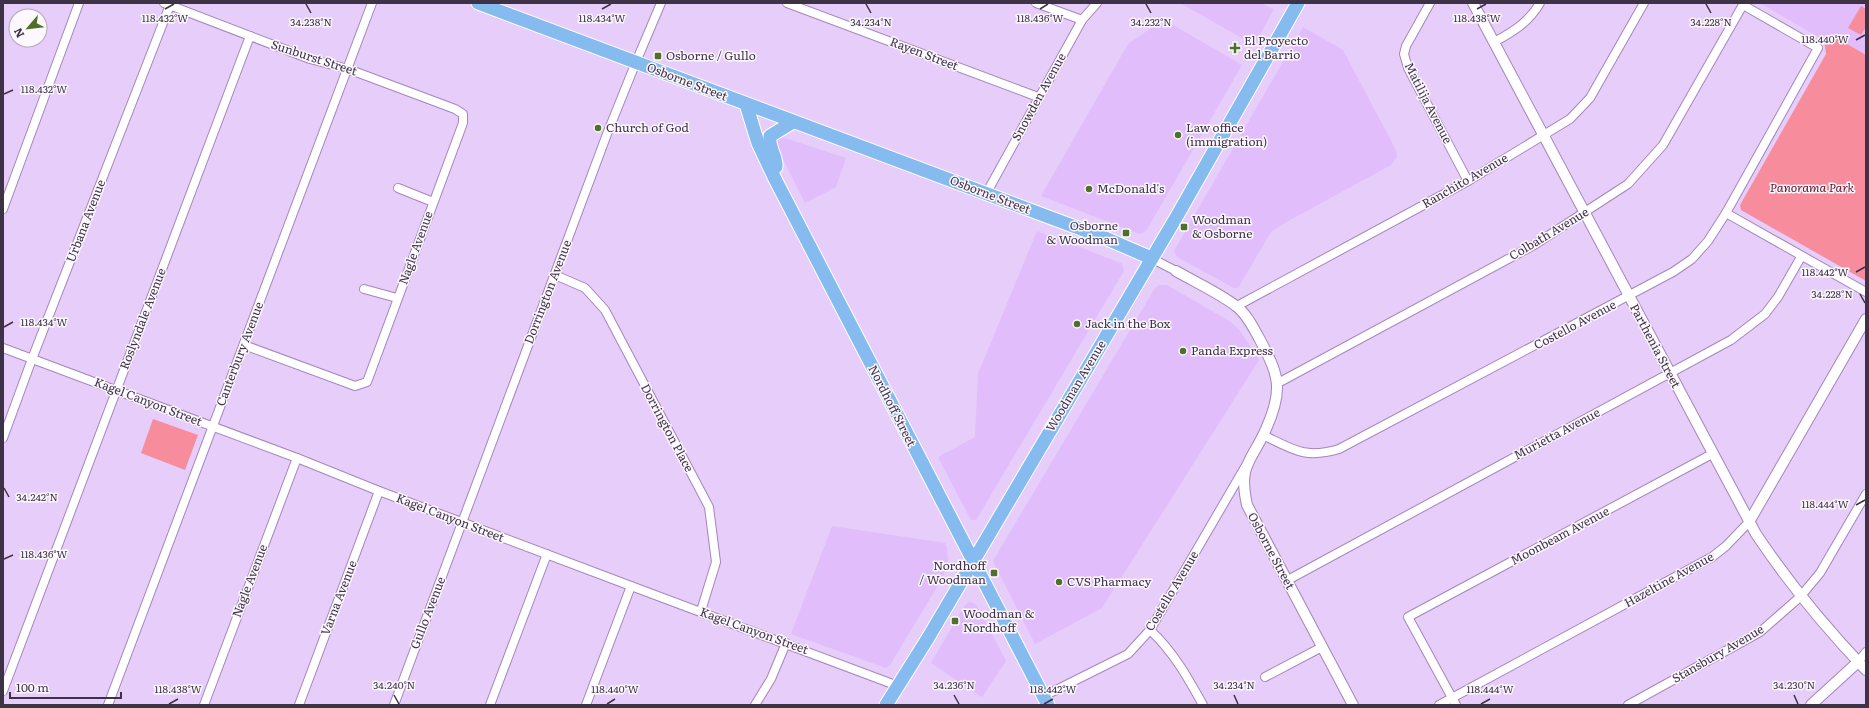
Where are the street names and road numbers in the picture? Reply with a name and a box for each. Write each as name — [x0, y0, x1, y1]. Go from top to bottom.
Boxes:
street label: Rayen Street — [888, 32, 961, 74]
street label: Sunburst Street — [269, 35, 360, 80]
street label: Snowden Avenue — [1007, 49, 1070, 144]
street label: Osborne Street — [644, 57, 730, 105]
street label: Matilija Avenue — [1401, 59, 1457, 146]
street label: Ranchito Avenue — [1418, 148, 1511, 212]
street label: Osborne Street — [947, 170, 1033, 218]
street label: Urbana Avenue — [61, 177, 109, 265]
street label: Colbath Avenue — [1505, 202, 1592, 264]
street label: Nagle Avenue — [393, 208, 437, 287]
street label: Dorrington Avenue — [519, 237, 575, 346]
street label: Roslyndale Avenue — [114, 265, 170, 372]
street label: Costello Avenue — [1530, 295, 1619, 353]
street label: Canterbury Avenue — [211, 299, 267, 408]
street label: Parthenia Street — [1626, 300, 1686, 391]
street label: Woodman Avenue — [1041, 336, 1110, 435]
street label: Nordhoff Street — [865, 362, 921, 450]
street label: Kagel Canyon Street — [92, 372, 205, 430]
street label: Dorrington Place — [637, 380, 699, 475]
street label: Murietta Avenue — [1510, 403, 1603, 463]
street label: Kagel Canyon Street — [394, 488, 507, 546]
street label: Moonbeam Avenue — [1507, 501, 1612, 569]
street label: Osborne Street — [1244, 509, 1300, 592]
street label: Nagle Avenue — [227, 541, 271, 620]
street label: Costello Avenue — [1140, 547, 1202, 634]
street label: Hazeltine Avenue — [1621, 547, 1717, 611]
street label: Varna Avenue — [316, 558, 361, 638]
street label: Gullo Avenue — [405, 574, 449, 651]
street label: Kagel Canyon Street — [698, 602, 811, 658]
street label: Stansbury Avenue — [1668, 620, 1767, 687]

